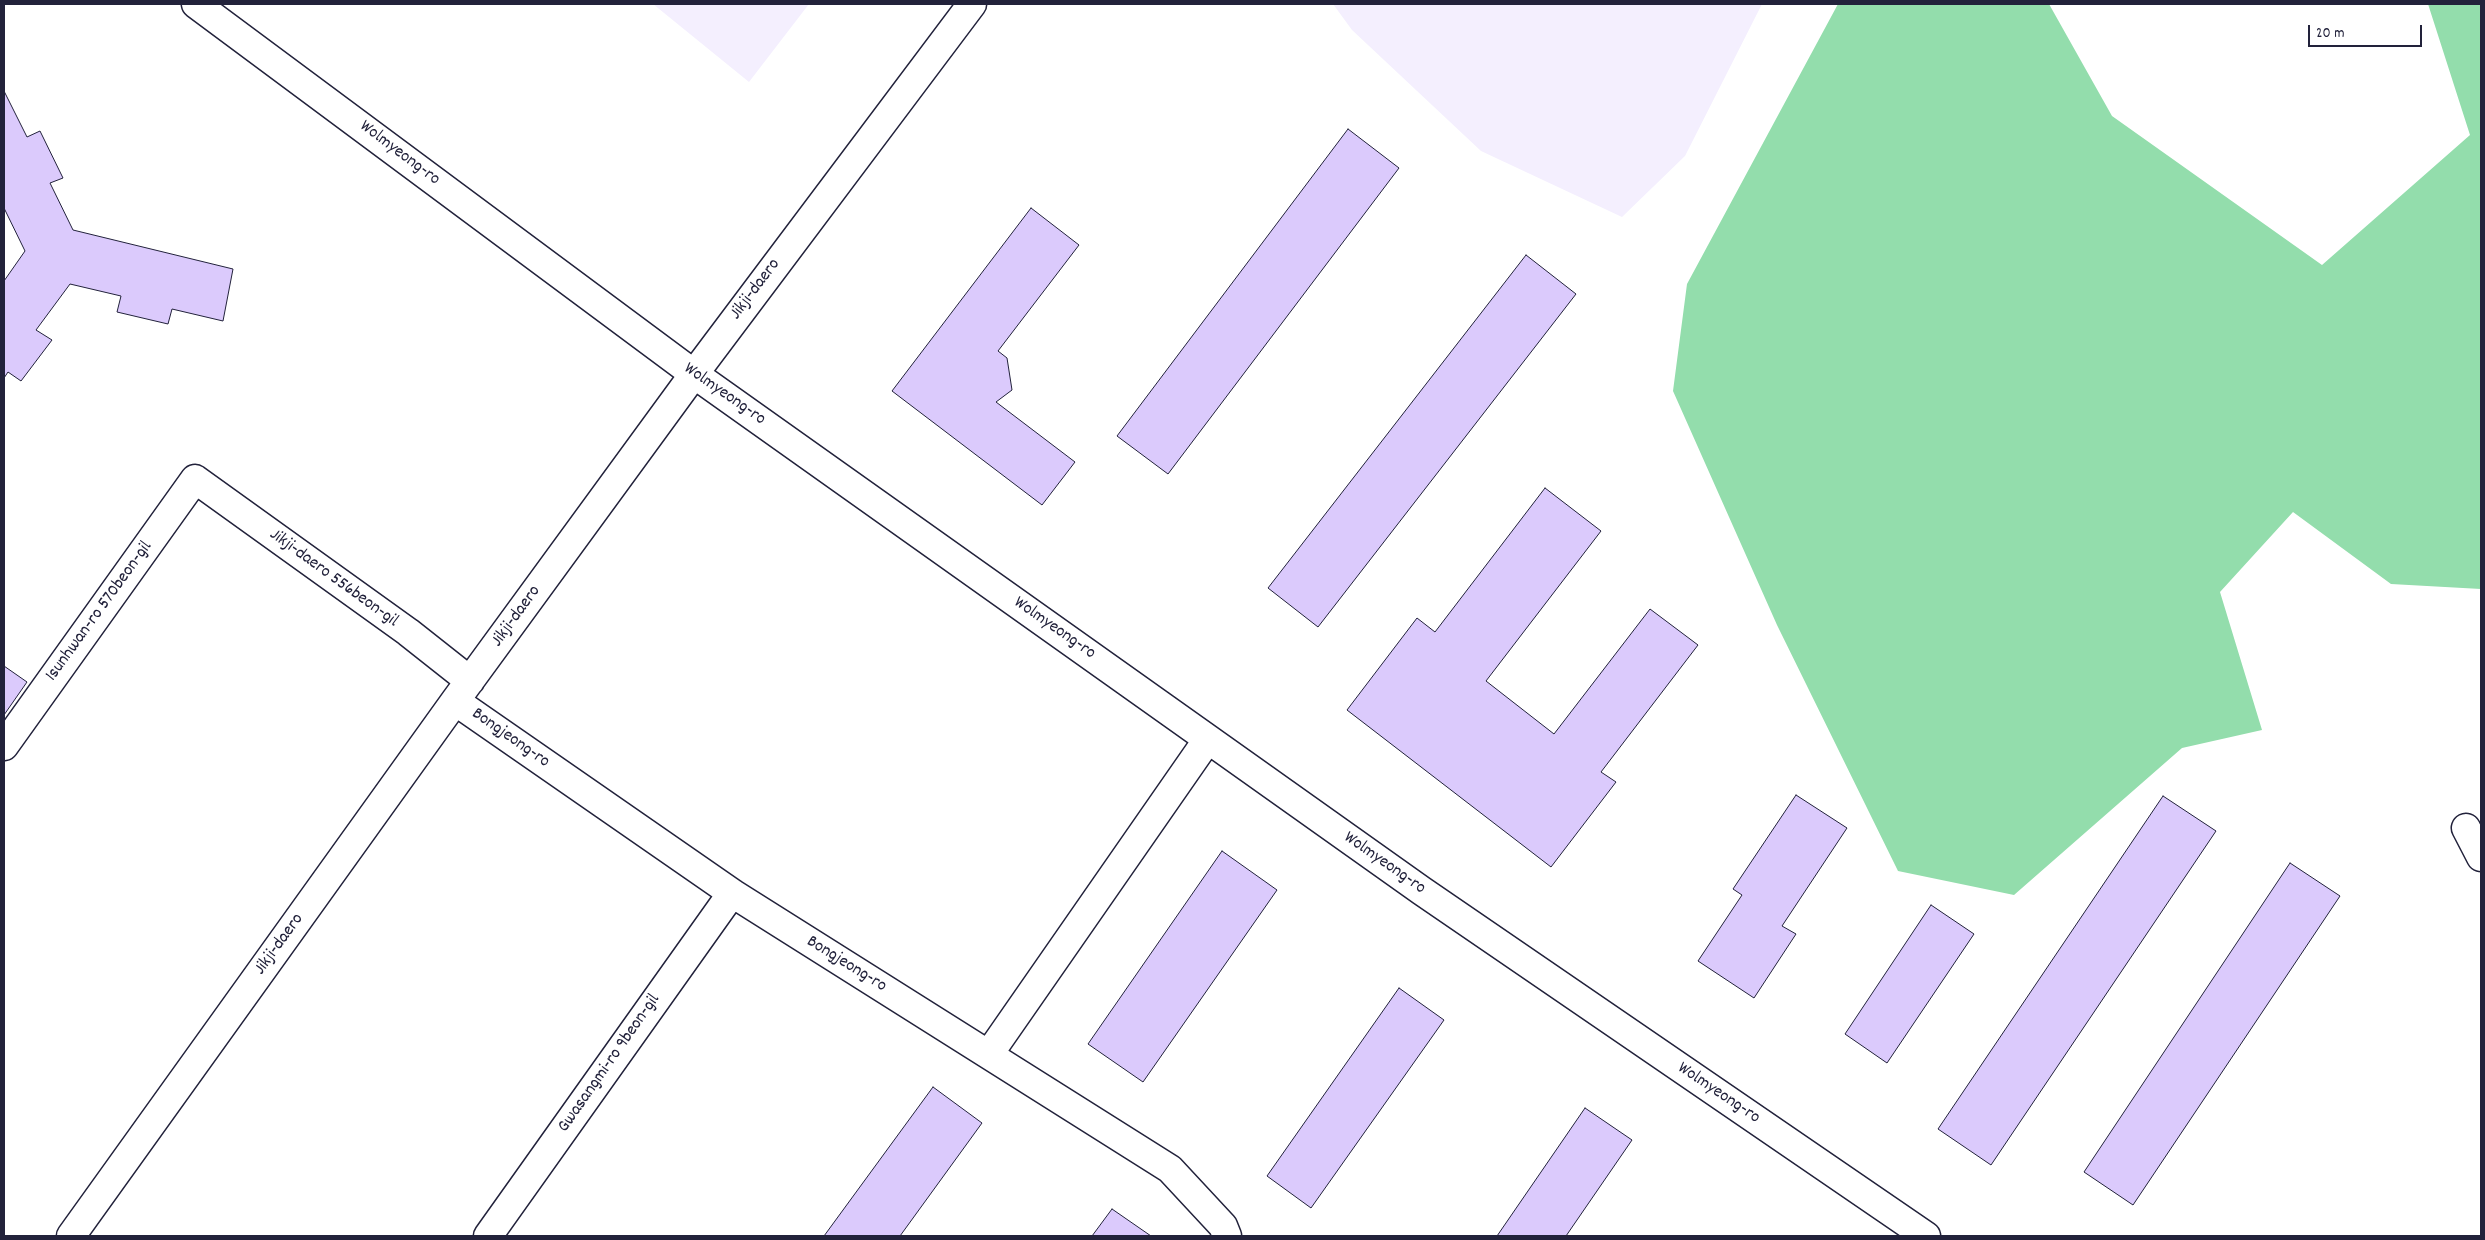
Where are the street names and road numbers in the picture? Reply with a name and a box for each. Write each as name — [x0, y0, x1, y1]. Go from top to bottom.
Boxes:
street label: Wolmyeong-ro — [354, 117, 444, 191]
street label: Jikji-daero — [726, 255, 786, 325]
street label: Wolmyeong-ro — [679, 359, 769, 431]
street label: Jikji-daero 556beon-gil — [264, 525, 402, 633]
street label: 1sunhwan-ro 570beon-gil — [42, 538, 158, 686]
street label: Jikji-daero — [487, 582, 547, 652]
street label: Wolmyeong-ro — [1009, 593, 1099, 665]
street label: Bongjeong-ro — [467, 704, 553, 774]
street label: Wolmyeong-ro — [1339, 828, 1429, 900]
street label: Jikji-daero — [250, 910, 310, 980]
street label: Bongjeong-ro — [802, 932, 890, 998]
street label: Gwasangmi-ro 9beon-gil — [554, 991, 666, 1137]
street label: Wolmyeong-ro — [1672, 1058, 1764, 1130]

